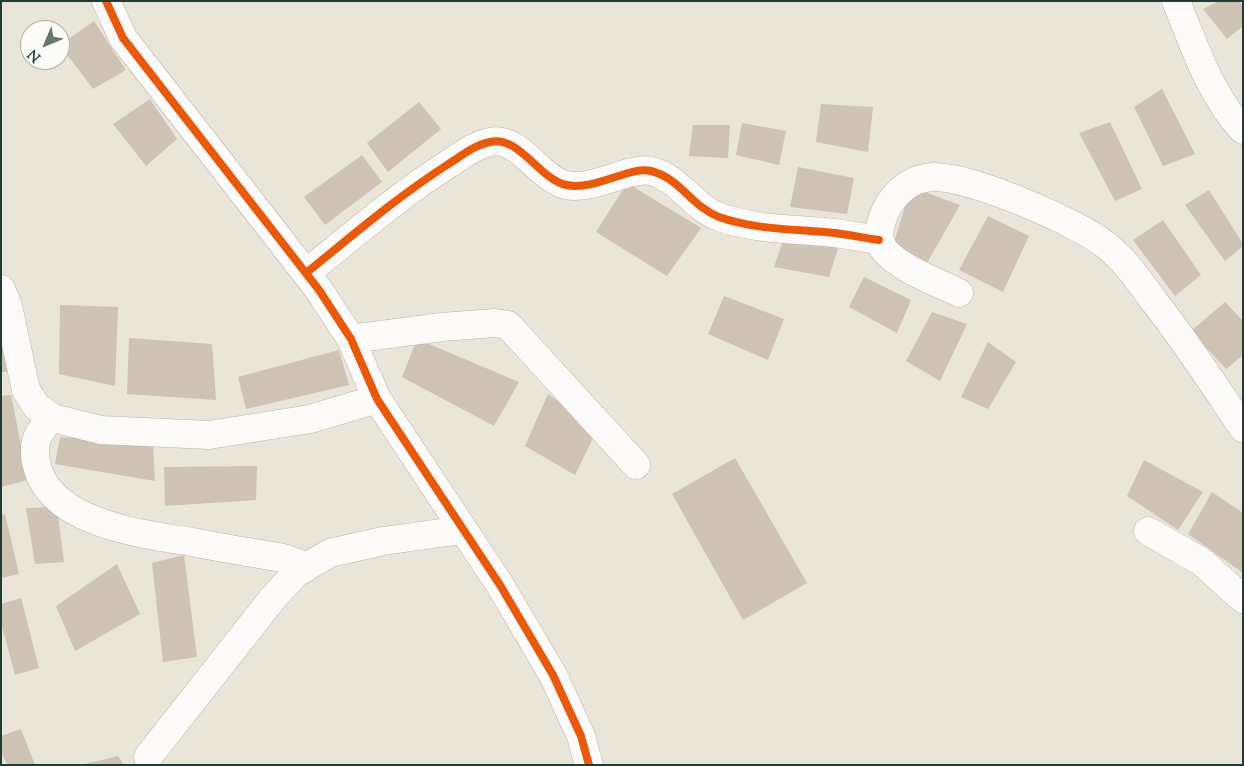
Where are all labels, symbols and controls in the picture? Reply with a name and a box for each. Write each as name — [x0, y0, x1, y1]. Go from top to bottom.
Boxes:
north arrow — [20, 20, 70, 70]
text: N — [24, 44, 46, 66]

